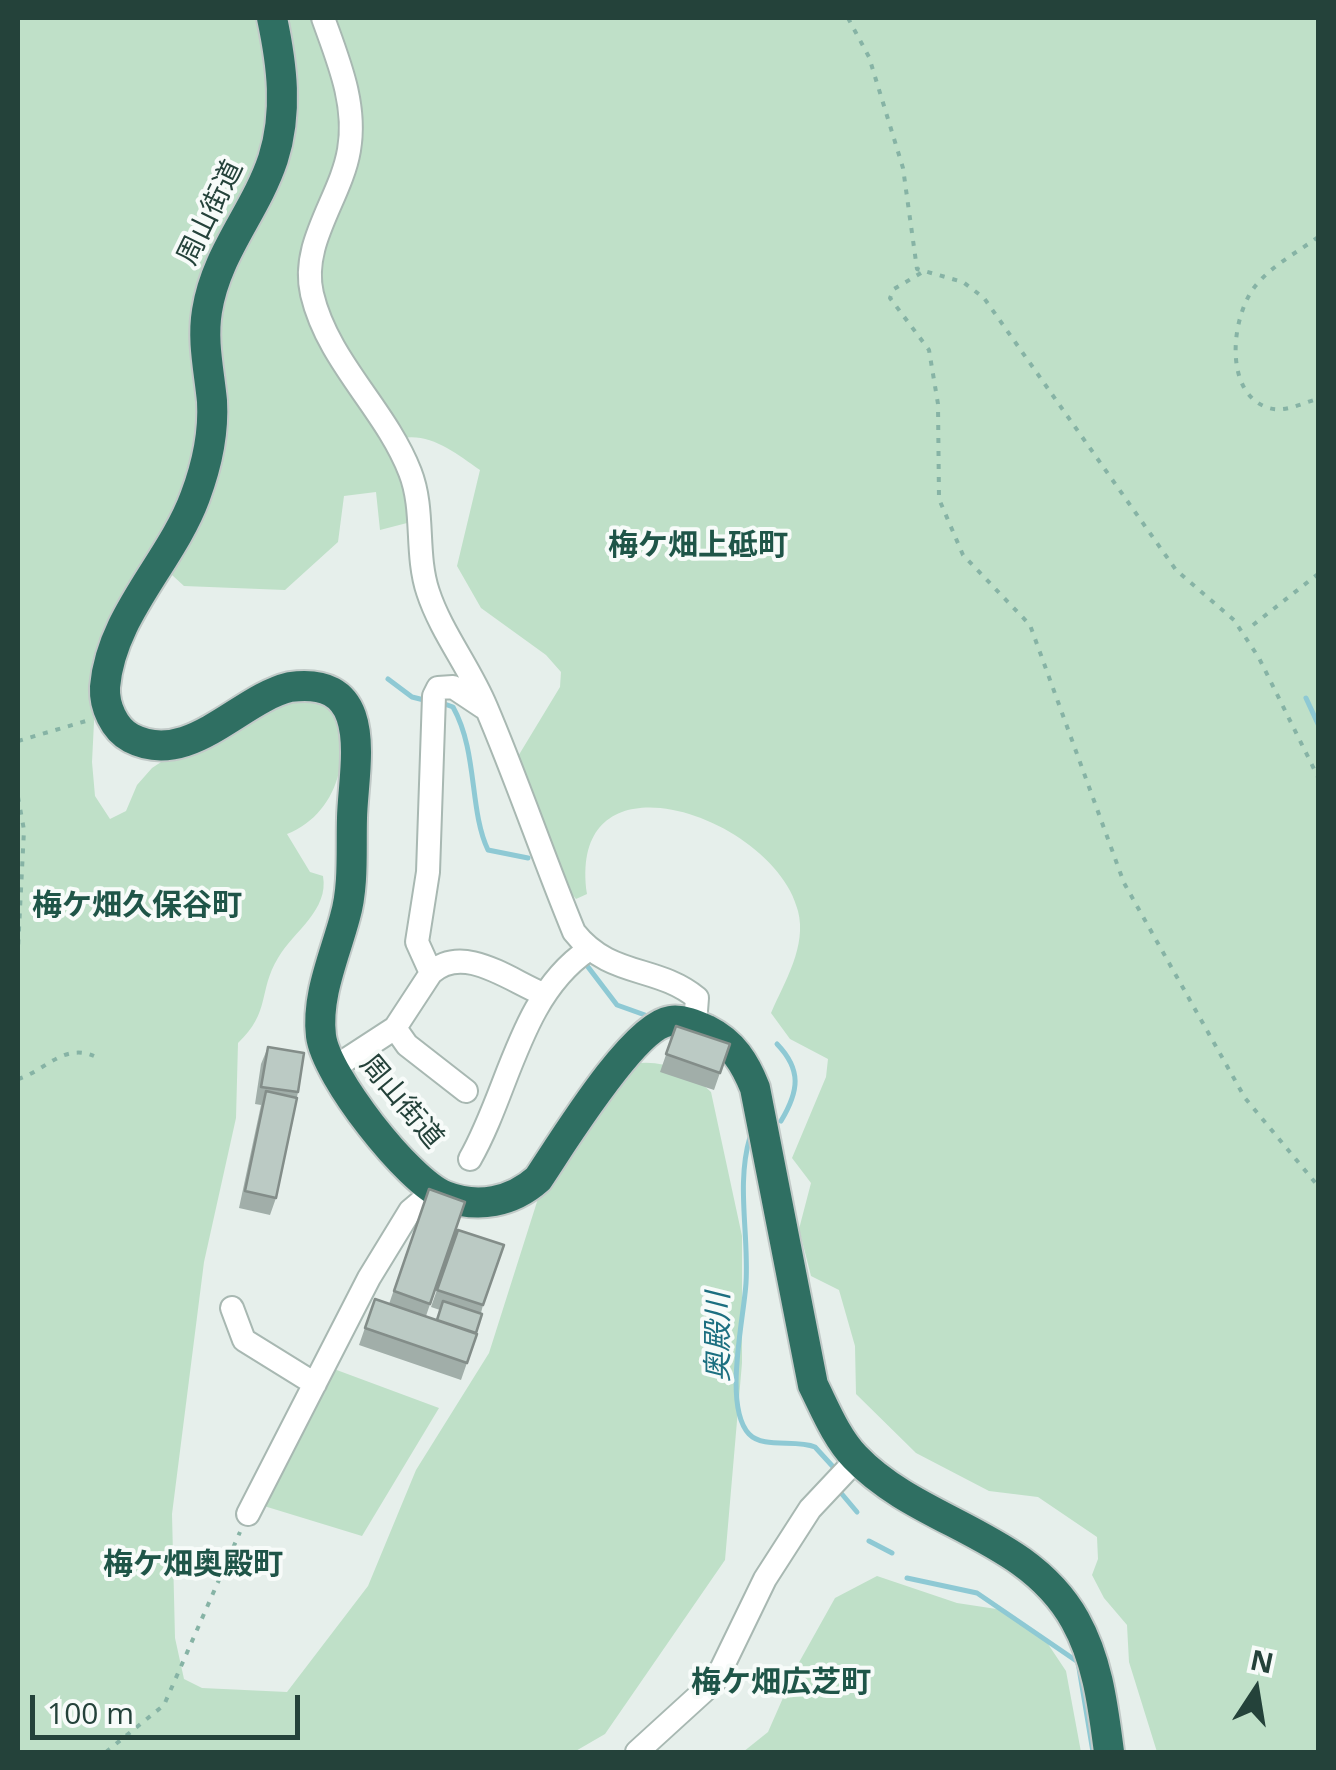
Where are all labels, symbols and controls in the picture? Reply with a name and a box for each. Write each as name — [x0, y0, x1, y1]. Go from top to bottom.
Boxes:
street label: 周山街道 — [171, 155, 251, 271]
district label: 梅ケ畑上砥町 — [608, 528, 788, 564]
district label: 梅ケ畑久保谷町 — [32, 888, 242, 924]
street label: 周山街道 — [352, 1048, 450, 1156]
water label: 奥殿川 — [701, 1292, 737, 1382]
district label: 梅ケ畑奥殿町 — [103, 1547, 283, 1583]
north arrow — [1206, 1640, 1306, 1740]
text: N — [1247, 1640, 1277, 1682]
district label: 梅ケ畑広芝町 — [691, 1665, 871, 1701]
scale bar — [35, 1675, 305, 1737]
text: 100 m — [47, 1692, 134, 1733]

